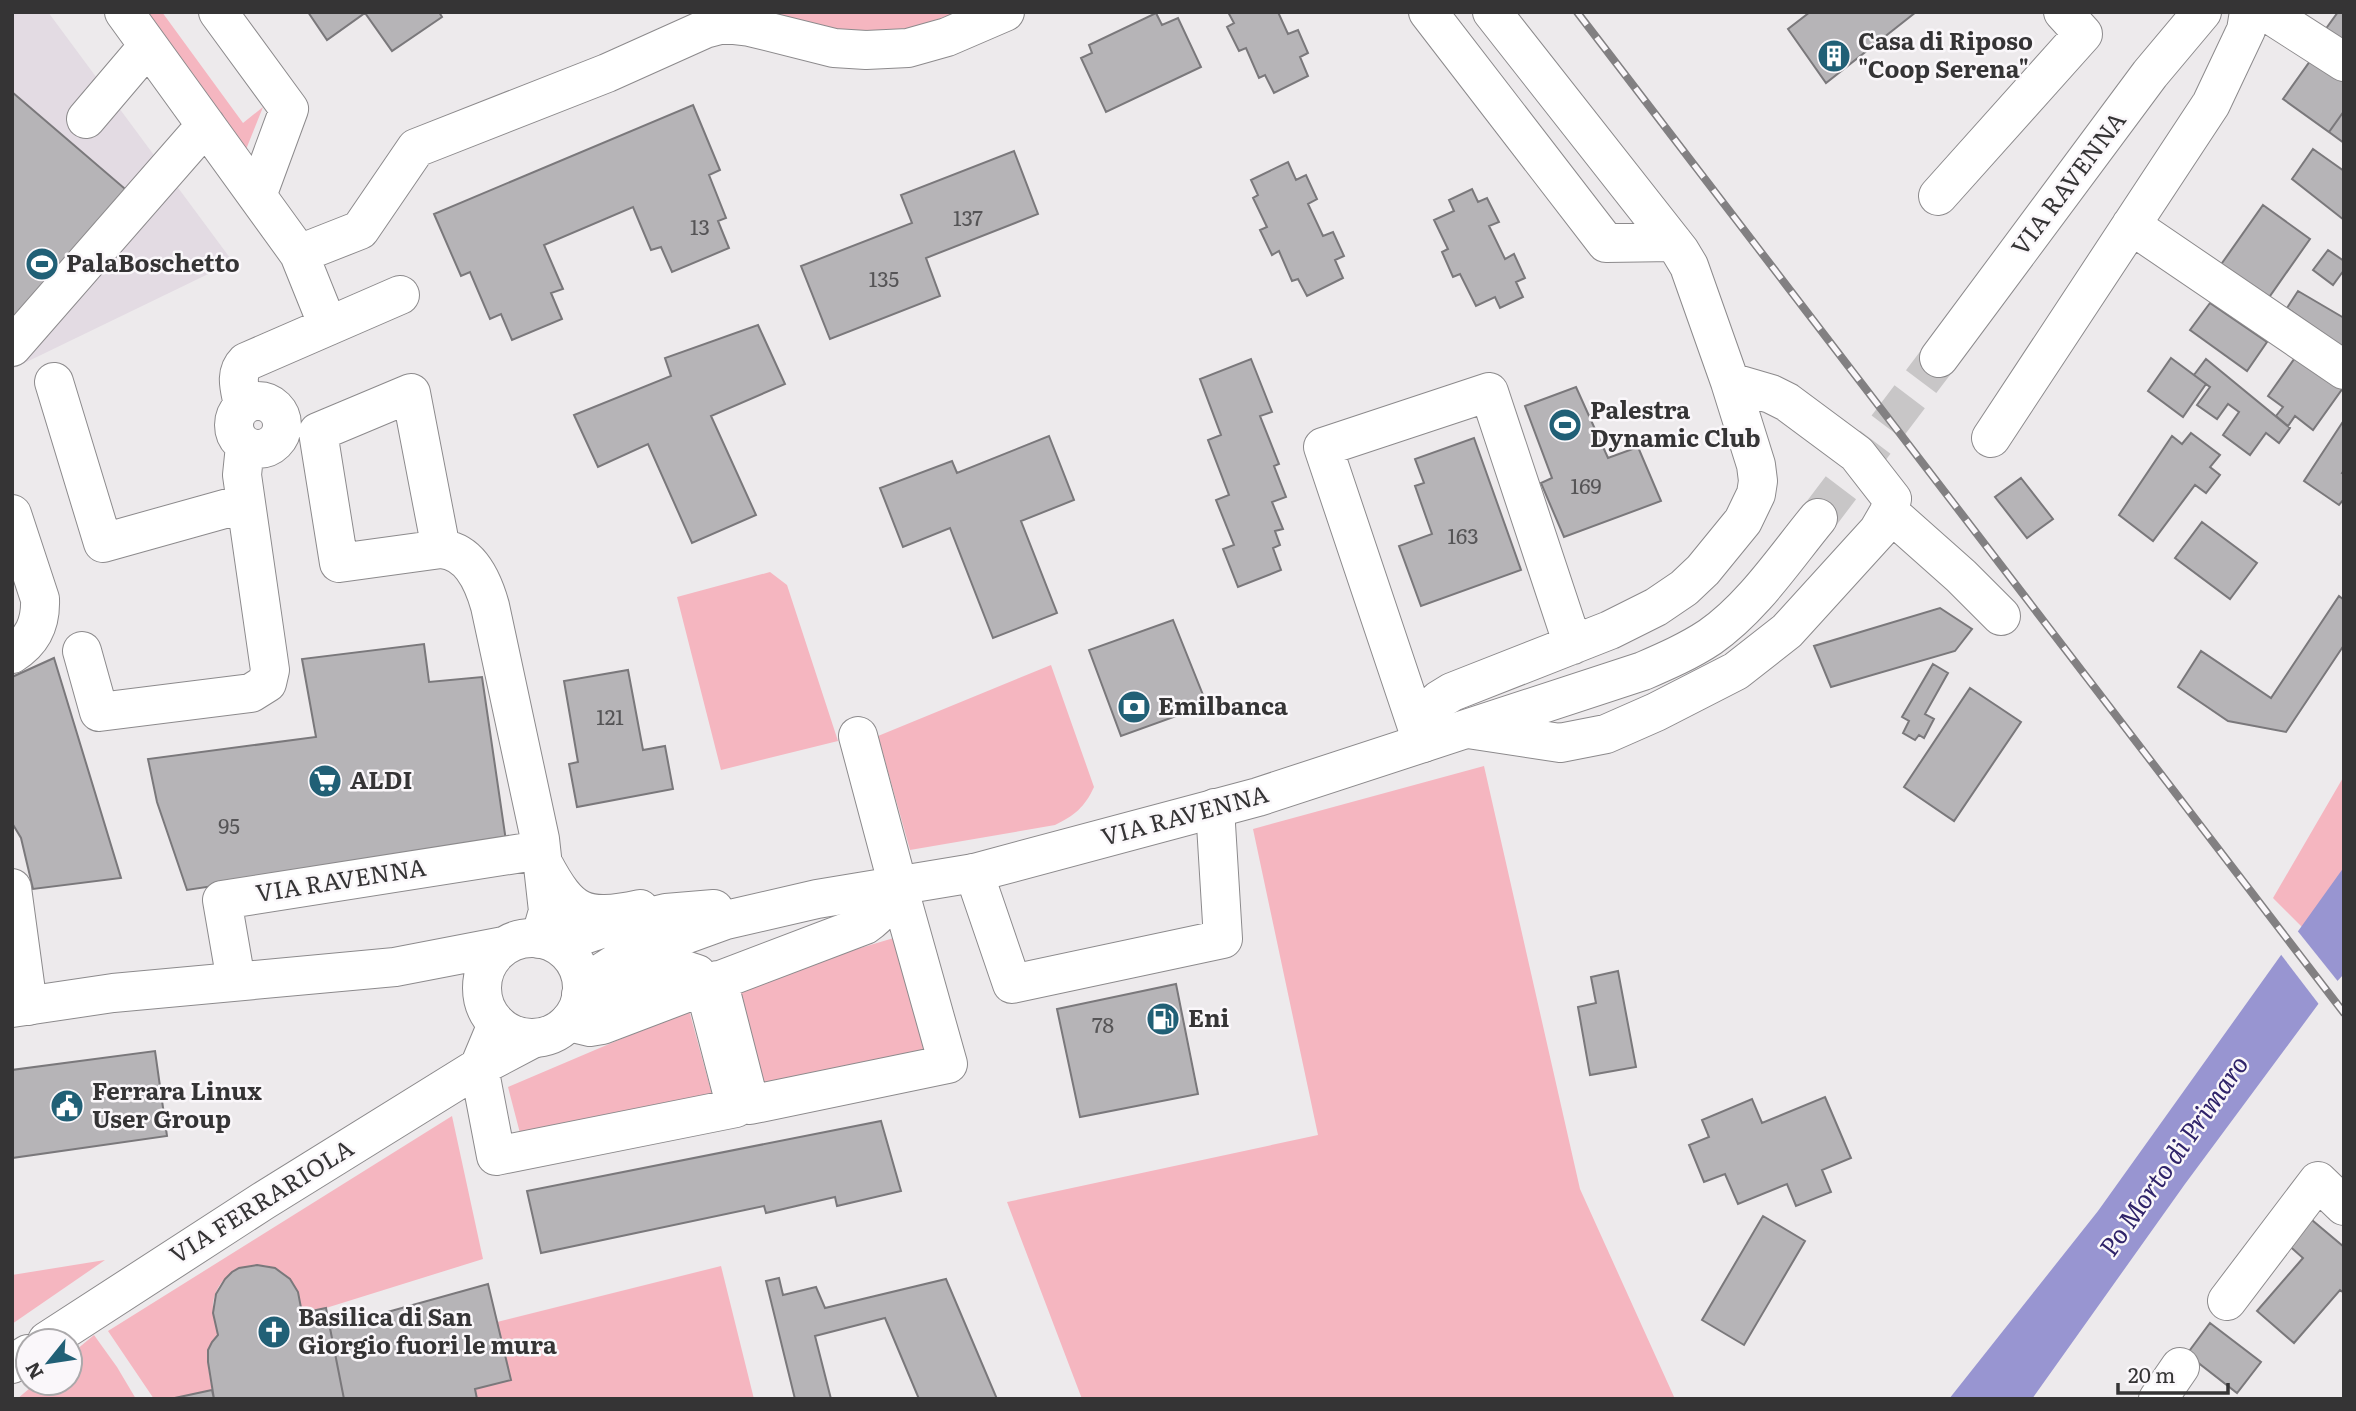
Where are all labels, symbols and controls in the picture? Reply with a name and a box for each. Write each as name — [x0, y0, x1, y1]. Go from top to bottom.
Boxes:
place label: Casa di Riposo "Coop Serena" — [1858, 22, 2033, 85]
building icon: Casa di Riposo "Coop Serena" — [1815, 37, 1853, 75]
street label: VIA RAVENNA — [2001, 103, 2133, 262]
house number: 137 — [953, 201, 983, 232]
house number: 13 — [690, 210, 710, 241]
place label: PalaBoschetto — [66, 244, 240, 279]
sports icon: PalaBoschetto — [23, 245, 61, 283]
house number: 135 — [869, 262, 899, 293]
place label: Palestra Dynamic Club — [1590, 391, 1761, 454]
sports icon: Palestra Dynamic Club — [1546, 406, 1584, 444]
house number: 169 — [1571, 469, 1601, 500]
house number: 163 — [1447, 519, 1479, 550]
place label: Emilbanca — [1158, 687, 1288, 722]
bank icon: Emilbanca — [1115, 688, 1153, 726]
house number: 121 — [596, 700, 624, 731]
place label: ALDI — [350, 761, 412, 796]
supermarket icon: ALDI — [306, 762, 344, 800]
street label: VIA RAVENNA — [1097, 774, 1272, 853]
house number: 95 — [218, 809, 240, 840]
street label: VIA RAVENNA — [253, 848, 429, 909]
place label: Eni — [1188, 999, 1230, 1034]
fuel station icon: Eni — [1144, 1000, 1182, 1038]
house number: 78 — [1092, 1008, 1114, 1039]
water label: Po Morto di Primaro — [2088, 1046, 2256, 1263]
place label: Ferrara Linux User Group — [92, 1072, 262, 1135]
public building icon: Ferrara Linux User Group — [48, 1087, 86, 1125]
street label: VIA FERRARIOLA — [162, 1129, 360, 1271]
place label: Basilica di San Giorgio fuori le mura — [298, 1298, 557, 1361]
church icon: Basilica di San Giorgio fuori le mura — [255, 1313, 293, 1351]
north arrow — [14, 1327, 84, 1397]
scale bar — [2118, 1352, 2228, 1396]
text: N — [17, 1357, 50, 1385]
text: 20 m — [2128, 1358, 2175, 1389]

